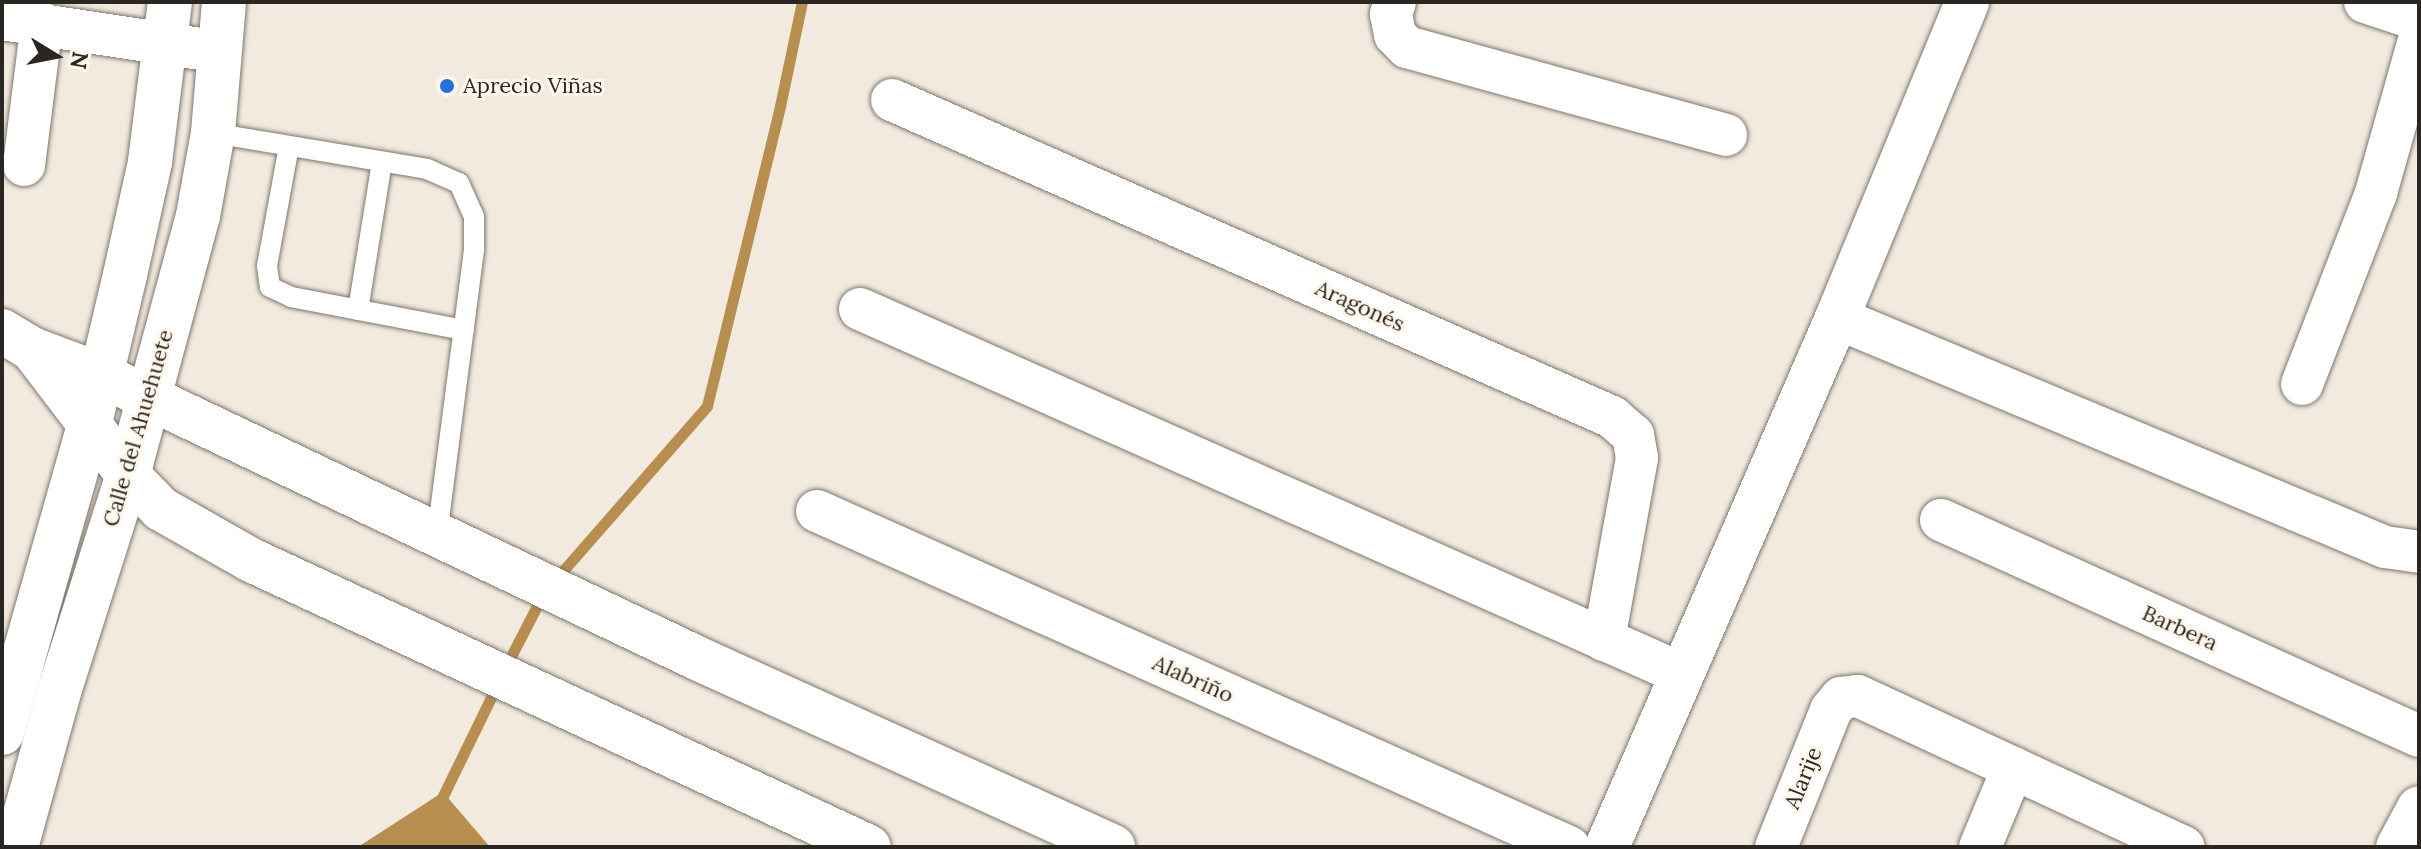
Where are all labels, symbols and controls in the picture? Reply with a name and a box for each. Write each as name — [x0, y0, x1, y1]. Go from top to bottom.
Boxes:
north arrow — [16, 16, 96, 96]
text: N — [64, 49, 95, 71]
place label: Aprecio Viñas — [463, 73, 603, 99]
marker: Aprecio Viñas — [438, 77, 456, 95]
street label: Aragonés — [1311, 275, 1409, 337]
street label: Calle del Ahuehuete — [97, 326, 179, 530]
street label: Barbera — [2138, 600, 2222, 656]
street label: Alabriño — [1148, 649, 1238, 709]
street label: Alarije — [1779, 743, 1827, 813]

